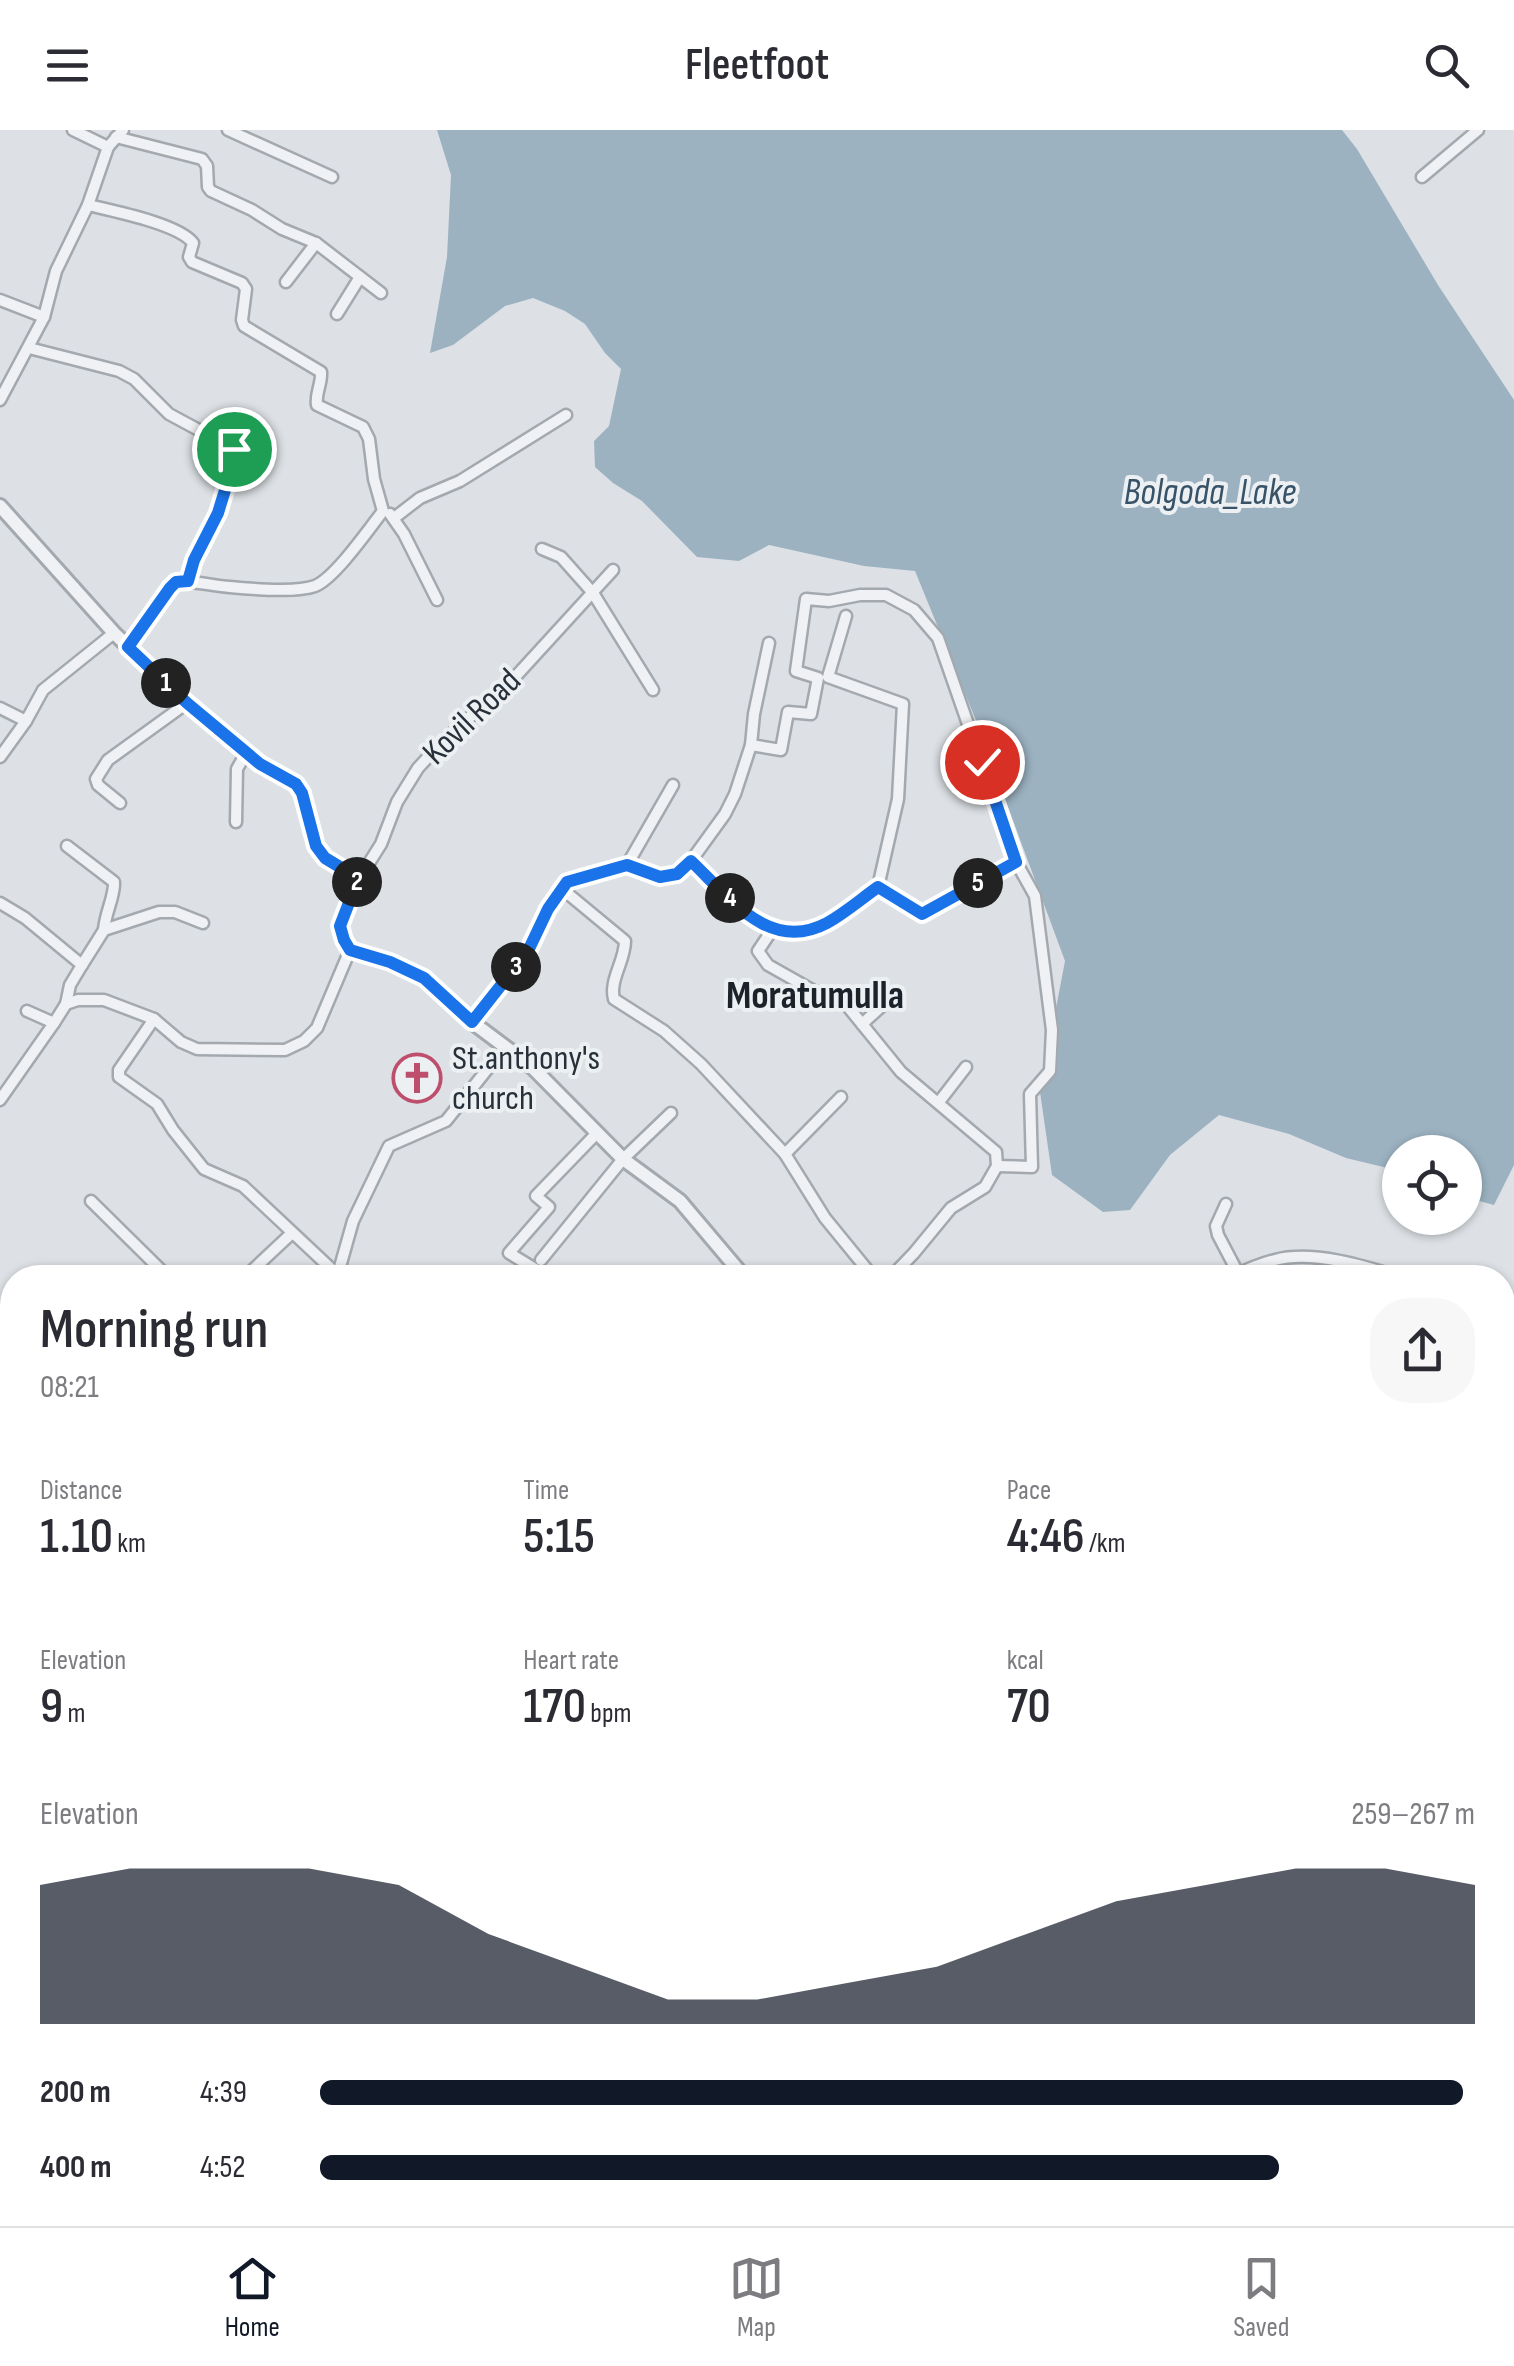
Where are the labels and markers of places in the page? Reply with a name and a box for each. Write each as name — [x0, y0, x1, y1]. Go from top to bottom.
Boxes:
pin — [192, 407, 277, 492]
pin: 1 — [141, 658, 191, 708]
pin — [940, 720, 1025, 805]
pin: 2 — [332, 857, 382, 907]
pin: 5 — [953, 858, 1003, 908]
pin: 4 — [705, 873, 755, 923]
pin: 3 — [491, 942, 541, 992]
place label: St.anthony's church — [452, 1037, 600, 1120]
church icon: St.anthony's church — [391, 1052, 443, 1104]

